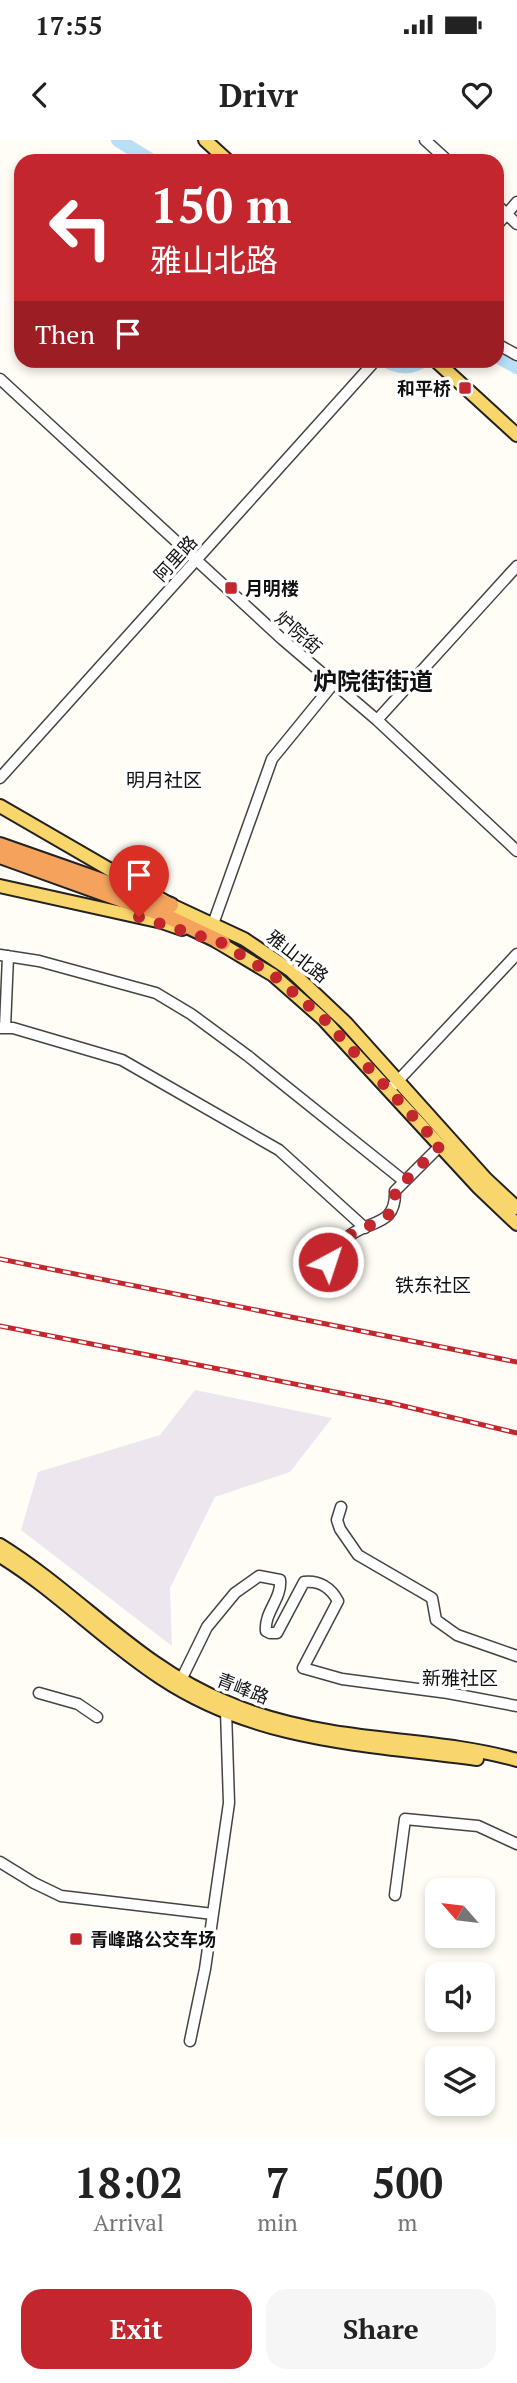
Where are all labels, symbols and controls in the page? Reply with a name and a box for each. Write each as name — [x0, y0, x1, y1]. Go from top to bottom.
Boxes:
text: 17:55 — [35, 8, 103, 42]
text: Drivr — [219, 74, 298, 116]
icon: back — [21, 76, 59, 114]
icon: heart — [458, 76, 496, 114]
text: 150 m — [150, 172, 292, 237]
icon: left — [35, 182, 126, 273]
text: 雅山北路 — [150, 239, 278, 281]
icon: arrive — [109, 315, 147, 353]
text: Then — [35, 317, 95, 351]
place label: 和平桥 — [397, 376, 451, 400]
marker: 和平桥 — [457, 380, 473, 396]
street label: 阿里路 — [148, 530, 202, 586]
place label: 月明楼 — [245, 576, 299, 600]
marker: 月明楼 — [223, 580, 239, 596]
street label: 炉院街 — [271, 605, 327, 659]
district label: 炉院街街道 — [313, 665, 433, 697]
district label: 明月社区 — [126, 767, 202, 792]
pin — [109, 845, 169, 917]
icon: arrive — [120, 856, 158, 894]
street label: 雅山北路 — [262, 924, 334, 988]
position arrow — [291, 1225, 365, 1299]
district label: 铁东社区 — [395, 1272, 471, 1297]
district label: 新雅社区 — [422, 1665, 498, 1690]
street label: 青峰路 — [213, 1667, 273, 1709]
north arrow — [425, 1878, 495, 1948]
map controls — [425, 1878, 495, 2116]
place label: 青峰路公交车场 — [90, 1927, 216, 1951]
marker: 青峰路公交车场 — [68, 1931, 84, 1947]
button: sound — [425, 1962, 495, 2032]
button: layers — [425, 2046, 495, 2116]
text: 18:02 — [74, 2154, 183, 2210]
text: 7 — [266, 2154, 289, 2210]
text: 500 — [372, 2154, 443, 2210]
text: Arrival — [93, 2207, 164, 2238]
text: min — [257, 2207, 298, 2238]
text: m — [397, 2207, 417, 2238]
button: Exit — [21, 2289, 252, 2369]
button: Share — [266, 2289, 496, 2369]

